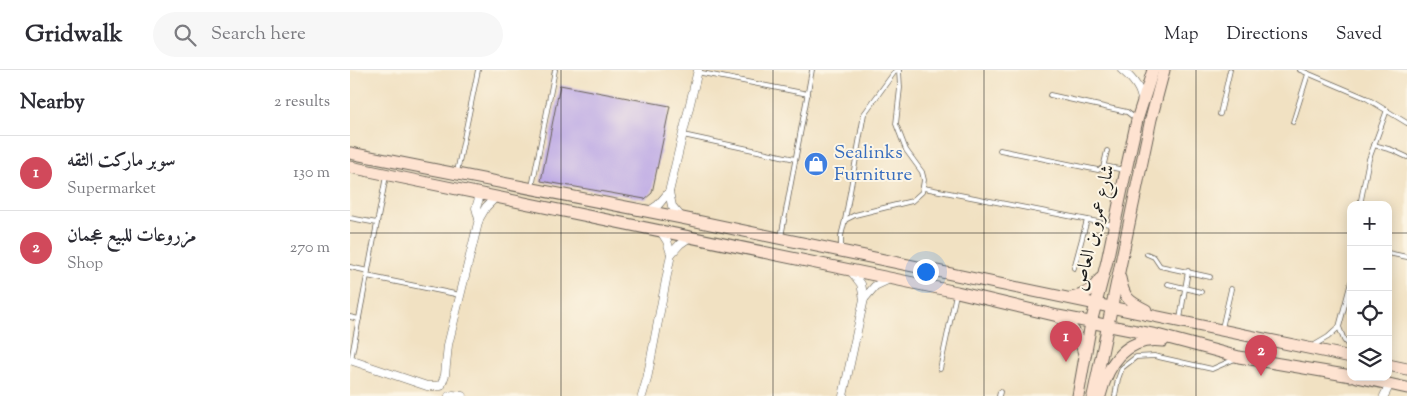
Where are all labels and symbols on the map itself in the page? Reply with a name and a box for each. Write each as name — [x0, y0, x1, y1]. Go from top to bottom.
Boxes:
place label: Sealinks Furniture — [834, 140, 912, 189]
shop icon: Sealinks Furniture — [803, 151, 829, 177]
street label: شارع عمرو بن العاص — [1067, 162, 1123, 294]
your location — [913, 259, 939, 285]
pin: 1 — [1050, 321, 1082, 362]
pin: 2 — [1245, 335, 1277, 376]

